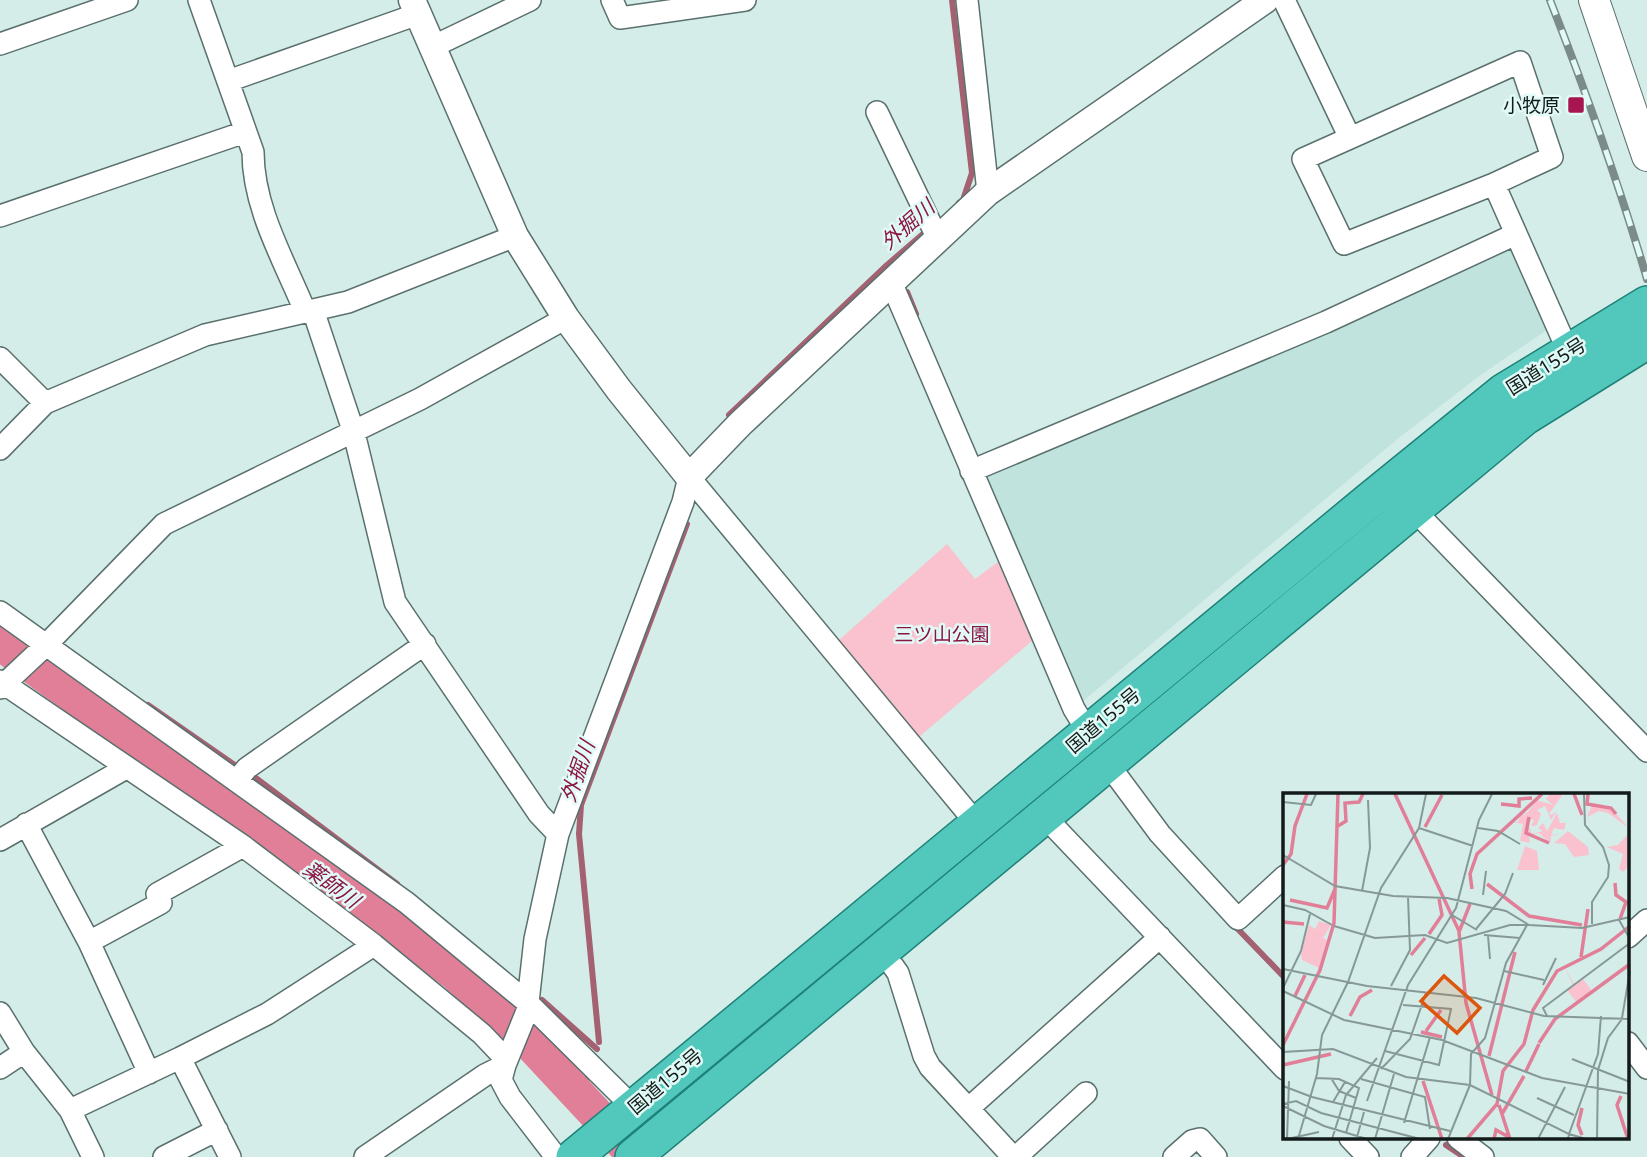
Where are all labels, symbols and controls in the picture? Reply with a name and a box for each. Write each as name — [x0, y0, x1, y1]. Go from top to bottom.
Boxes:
place label: 小牧原 — [1503, 92, 1560, 118]
marker: 小牧原 — [1566, 95, 1586, 115]
water label: 外掘川 — [874, 191, 941, 255]
street label: 国道155号 — [1501, 331, 1591, 401]
park label: 三ツ山公園 — [894, 621, 990, 647]
street label: 国道155号 — [1060, 681, 1146, 759]
water label: 外掘川 — [554, 735, 601, 805]
inset map — [1283, 793, 1630, 1140]
water label: 薬師川 — [298, 854, 367, 915]
street label: 国道155号 — [622, 1042, 708, 1120]

